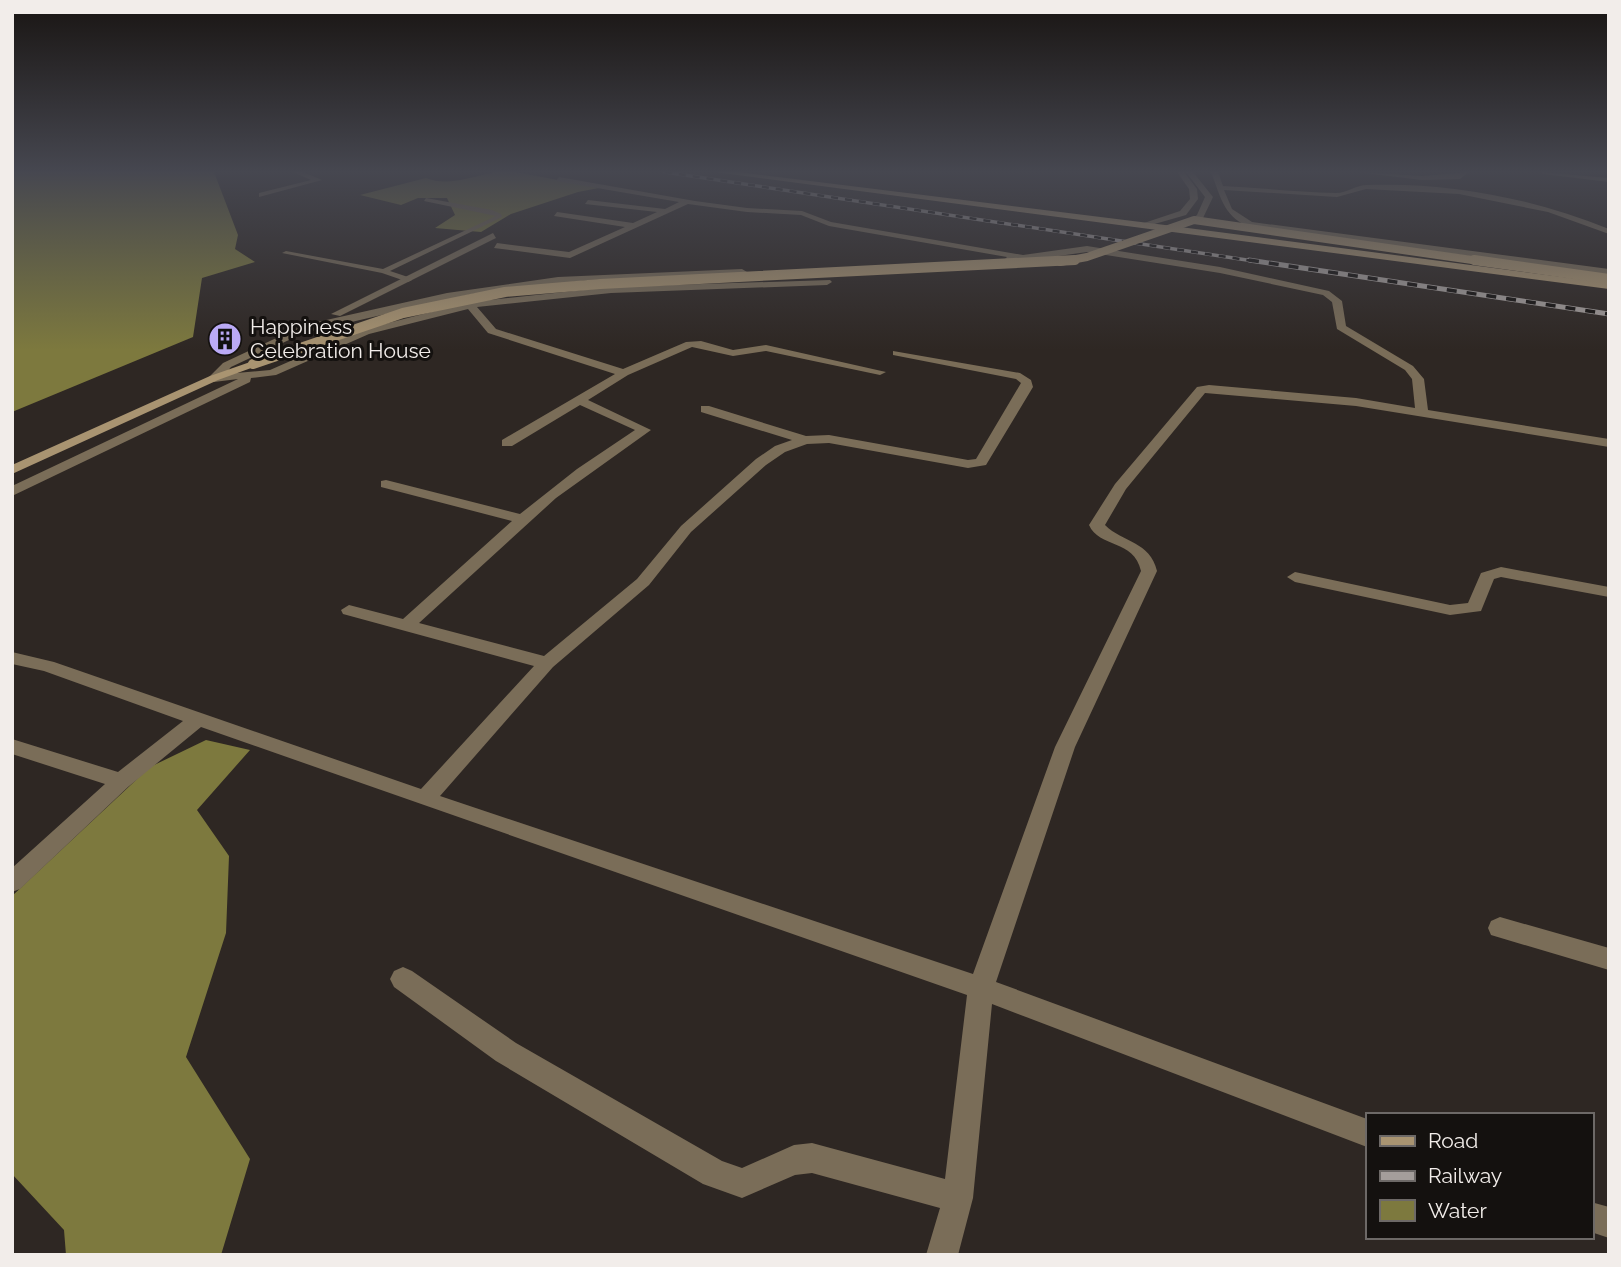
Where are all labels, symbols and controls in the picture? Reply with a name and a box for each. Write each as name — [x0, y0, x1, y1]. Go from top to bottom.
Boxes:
place label: Happiness Celebration House — [250, 314, 431, 363]
building icon: Happiness Celebration House — [206, 320, 244, 358]
legend — [1366, 1113, 1593, 1239]
text: Road — [1428, 1128, 1478, 1153]
text: Railway — [1428, 1163, 1502, 1188]
text: Water — [1428, 1198, 1487, 1223]

